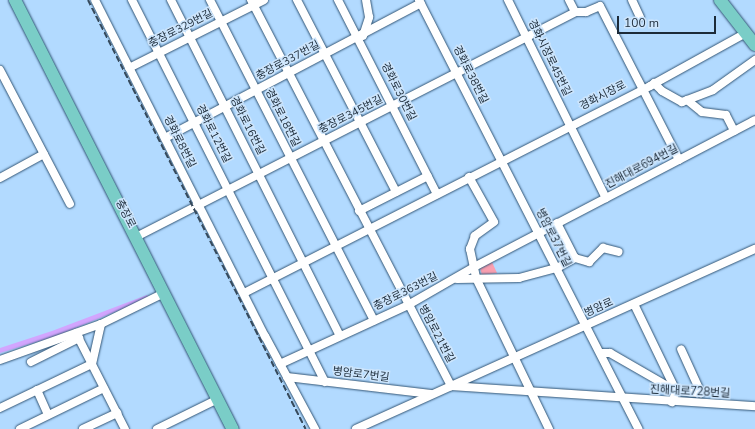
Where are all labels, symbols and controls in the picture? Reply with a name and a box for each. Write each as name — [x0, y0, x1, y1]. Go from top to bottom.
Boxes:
street label: 충장로329번길 — [147, 7, 215, 51]
scale bar — [619, 8, 718, 34]
text: 100 m — [624, 15, 659, 31]
street label: 경화시장로45번길 — [525, 17, 573, 99]
street label: 충장로337번길 — [254, 39, 322, 83]
street label: 경화로38번길 — [450, 44, 490, 106]
street label: 경화로30번길 — [378, 61, 418, 123]
street label: 경화시장로 — [577, 79, 629, 113]
street label: 경화로18번길 — [262, 87, 302, 149]
street label: 충장로345번길 — [317, 93, 385, 137]
street label: 경화로16번길 — [227, 95, 267, 157]
street label: 경화로12번길 — [193, 103, 233, 165]
street label: 경화로8번길 — [160, 114, 198, 170]
street label: 진해대로694번길 — [603, 142, 681, 192]
street label: 충장로 — [112, 197, 138, 231]
street label: 병암로37번길 — [533, 207, 573, 269]
street label: 충장로363번길 — [372, 270, 440, 314]
street label: 병암로 — [582, 296, 616, 320]
street label: 병암로21번길 — [415, 303, 457, 365]
street label: 병암로7번길 — [332, 365, 390, 385]
street label: 진해대로728번길 — [649, 383, 731, 401]

